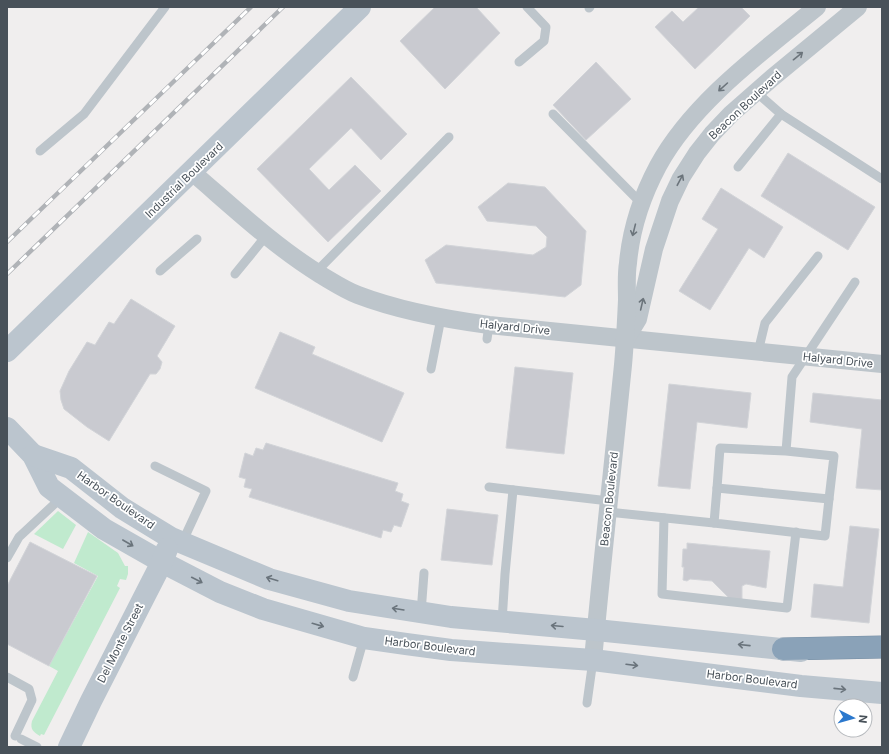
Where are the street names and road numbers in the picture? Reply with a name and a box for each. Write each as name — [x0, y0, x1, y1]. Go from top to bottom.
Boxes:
street label: Beacon Boulevard — [706, 68, 784, 142]
street label: Industrial Boulevard — [142, 139, 226, 221]
street label: Halyard Drive — [479, 316, 551, 338]
street label: Halyard Drive — [802, 349, 874, 371]
street label: Beacon Boulevard — [597, 451, 621, 547]
street label: Harbor Boulevard — [75, 468, 157, 532]
street label: Del Monte Street — [94, 601, 146, 685]
street label: Harbor Boulevard — [384, 633, 476, 659]
street label: Harbor Boulevard — [706, 666, 798, 692]

